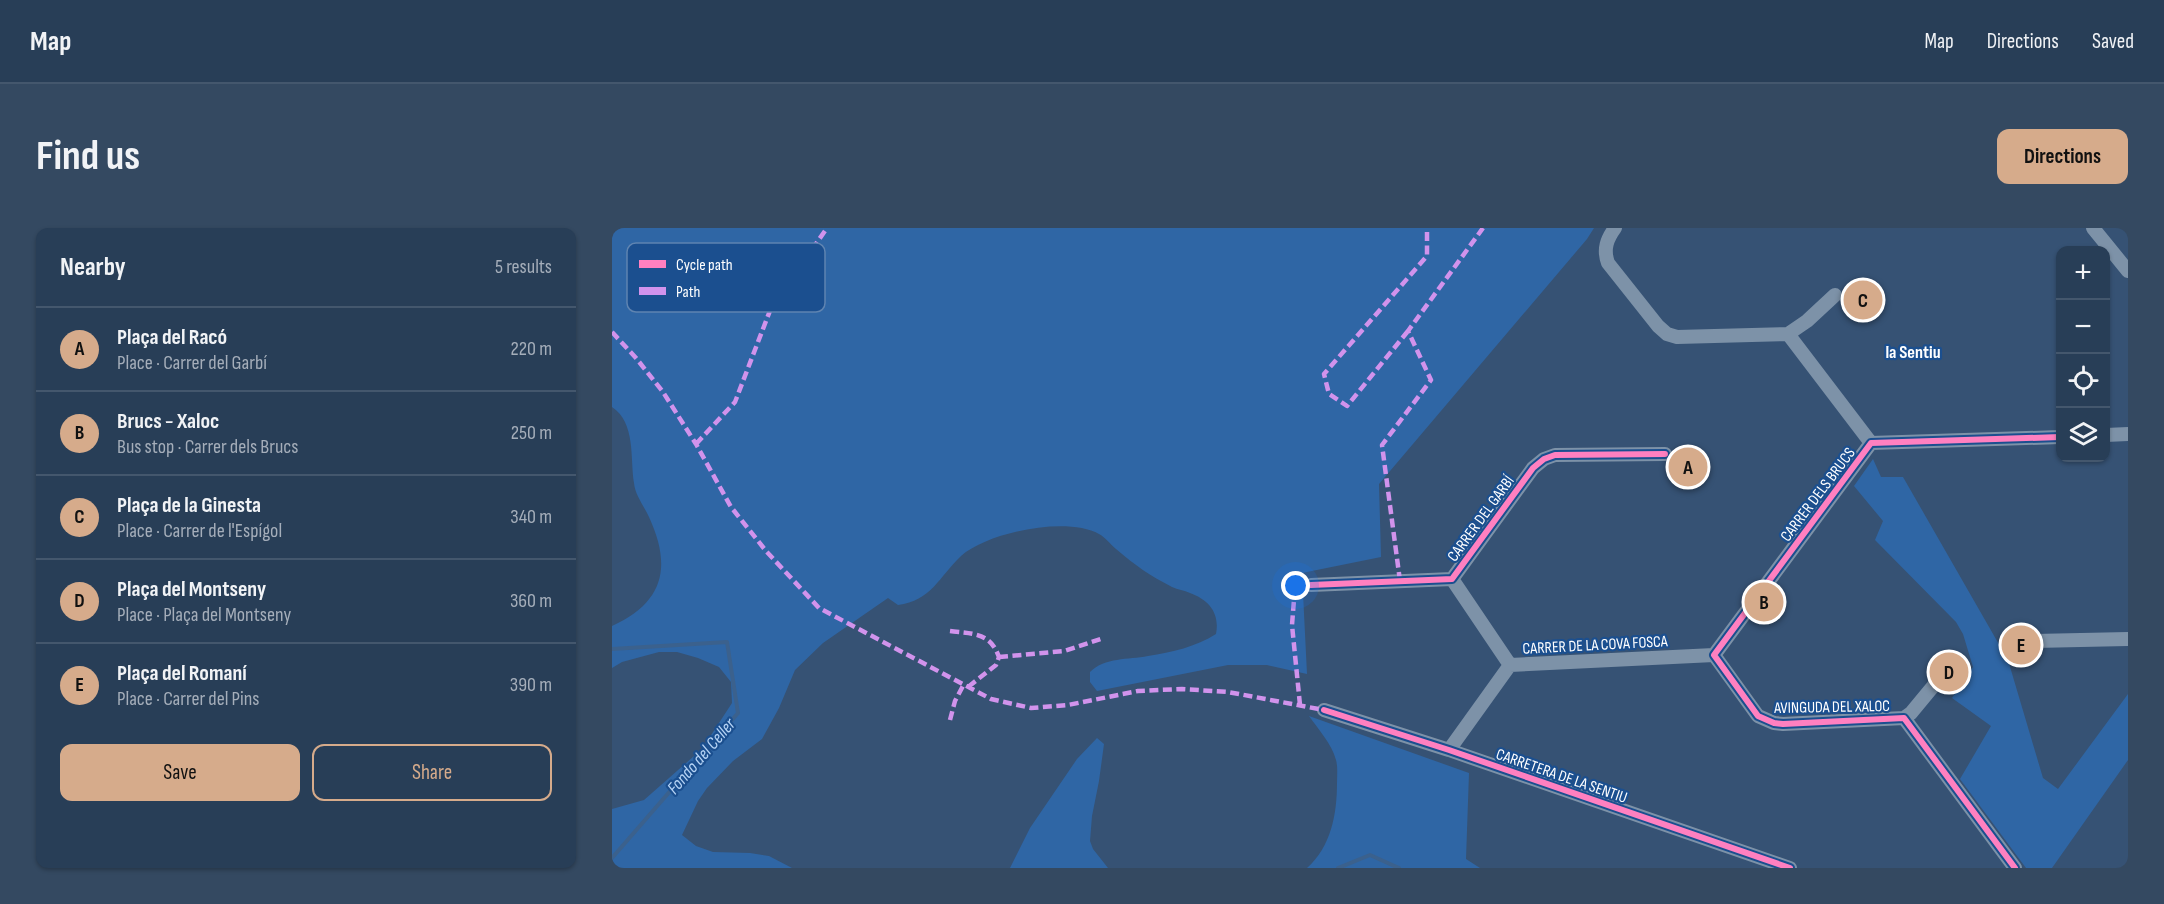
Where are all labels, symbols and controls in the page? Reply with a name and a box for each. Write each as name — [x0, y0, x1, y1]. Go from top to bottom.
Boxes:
text: Map — [30, 25, 71, 58]
text: Map — [1924, 29, 1954, 54]
text: Directions — [1987, 29, 2059, 54]
text: Saved — [2092, 29, 2134, 54]
button: Directions — [1997, 129, 2128, 184]
text: Find us — [36, 131, 140, 182]
legend — [627, 243, 825, 312]
map controls — [2056, 246, 2110, 462]
button: + — [2056, 246, 2110, 300]
text: Nearby — [60, 252, 126, 283]
text: 5 results — [495, 255, 552, 279]
text: Cycle path — [676, 256, 733, 275]
pin: C — [1844, 278, 1882, 322]
text: Path — [676, 283, 700, 302]
button: − — [2056, 300, 2110, 354]
text: Plaça del Racó — [117, 324, 227, 351]
text: A — [75, 337, 84, 361]
text: 220 m — [511, 337, 552, 361]
district label: la Sentiu — [1885, 342, 1941, 363]
text: Place · Carrer del Garbí — [117, 351, 267, 375]
button: locate — [2056, 354, 2110, 408]
text: Brucs - Xaloc — [117, 408, 219, 435]
button: layers — [2056, 408, 2110, 462]
text: B — [75, 421, 84, 445]
text: 250 m — [511, 421, 552, 445]
text: Bus stop · Carrer dels Brucs — [117, 435, 298, 459]
pin: A — [1668, 444, 1708, 490]
street label: CARRER DELS BRUCS — [1777, 444, 1860, 546]
street label: CARRER DEL GARBÍ — [1444, 472, 1519, 566]
text: Plaça de la Ginesta — [117, 492, 261, 519]
text: C — [74, 505, 85, 529]
text: 340 m — [510, 505, 552, 529]
text: Place · Carrer de l'Espígol — [117, 519, 282, 543]
your location — [1281, 571, 1310, 600]
text: Plaça del Montseny — [117, 576, 266, 603]
pin: B — [1744, 580, 1784, 625]
text: D — [74, 589, 85, 613]
text: 360 m — [510, 589, 552, 613]
text: Place · Plaça del Montseny — [117, 603, 291, 627]
pin: E — [2002, 622, 2040, 668]
street label: CARRER DE LA COVA FOSCA — [1522, 632, 1668, 659]
pin: D — [1930, 650, 1968, 694]
text: Plaça del Romaní — [117, 660, 247, 687]
text: E — [75, 673, 84, 697]
text: 390 m — [510, 673, 552, 697]
text: Place · Carrer del Pins — [117, 687, 260, 711]
street label: AVINGUDA DEL XALOC — [1773, 697, 1890, 718]
water label: Fondo del Celler — [663, 714, 741, 798]
button: Save — [60, 744, 300, 801]
button: Share — [312, 744, 552, 801]
street label: CARRETERA DE LA SENTIU — [1493, 745, 1630, 808]

